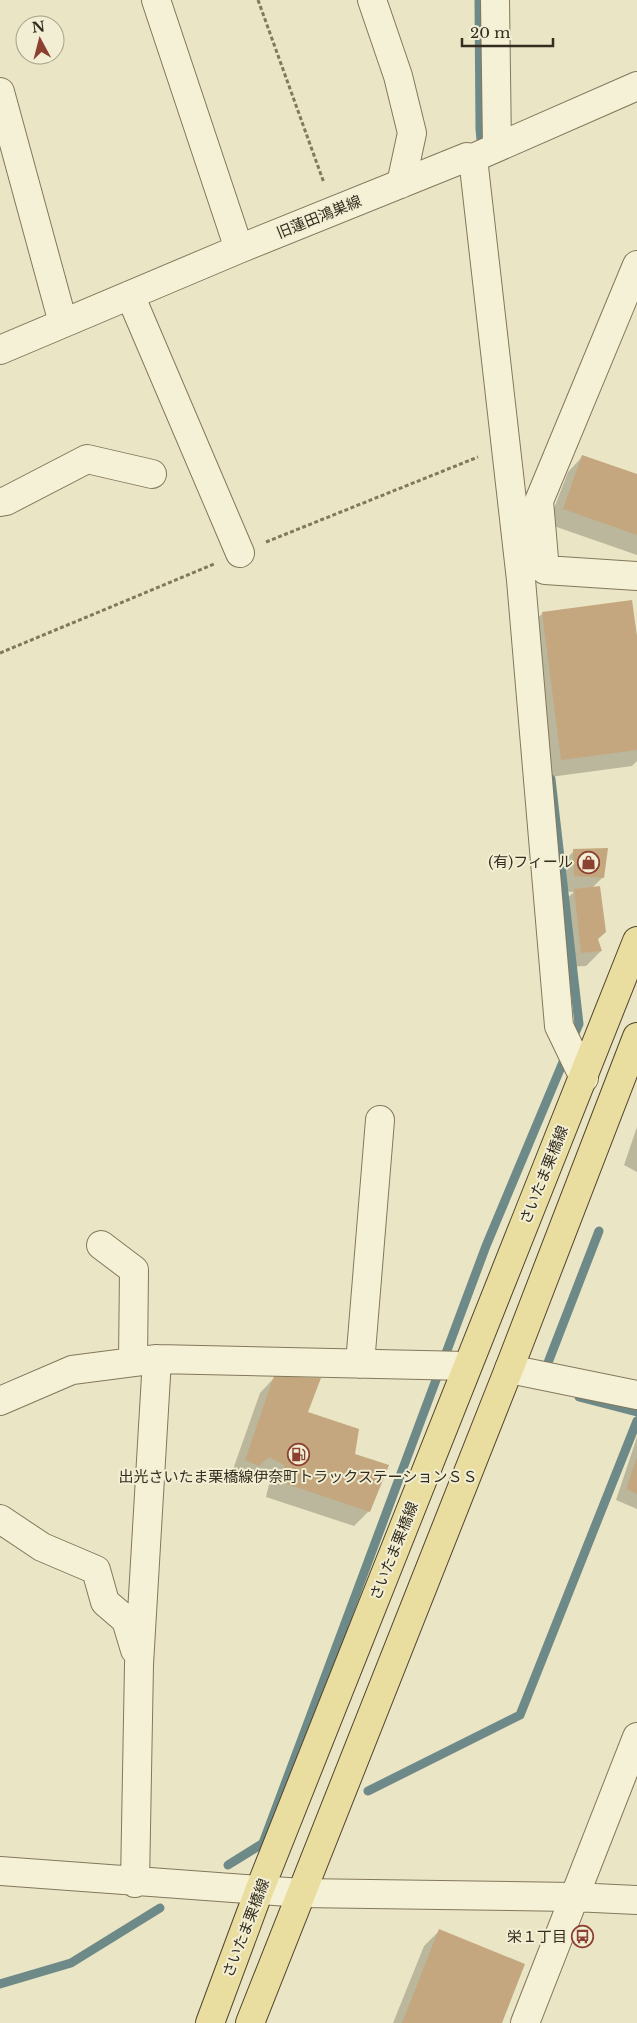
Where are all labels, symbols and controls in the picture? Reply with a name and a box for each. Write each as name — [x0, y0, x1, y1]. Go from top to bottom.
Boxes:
north arrow — [15, 15, 65, 65]
scale bar — [462, 15, 553, 47]
text: N — [31, 17, 46, 37]
text: 20 m — [470, 23, 510, 42]
street label: 旧蓮田鴻巣線 — [274, 191, 364, 242]
shop icon: (有)フィール — [577, 850, 601, 874]
place label: (有)フィール — [488, 852, 573, 871]
street label: さいたま栗橋線 — [515, 1123, 572, 1227]
fuel station icon: 出光さいたま栗橋線伊奈町トラックステーションＳＳ — [286, 1442, 310, 1466]
place label: 出光さいたま栗橋線伊奈町トラックステーションＳＳ — [119, 1467, 477, 1486]
street label: さいたま栗橋線 — [365, 1499, 422, 1603]
street label: さいたま栗橋線 — [218, 1876, 273, 1980]
bus stop icon: 栄１丁目 — [571, 1925, 595, 1949]
place label: 栄１丁目 — [507, 1927, 567, 1946]

